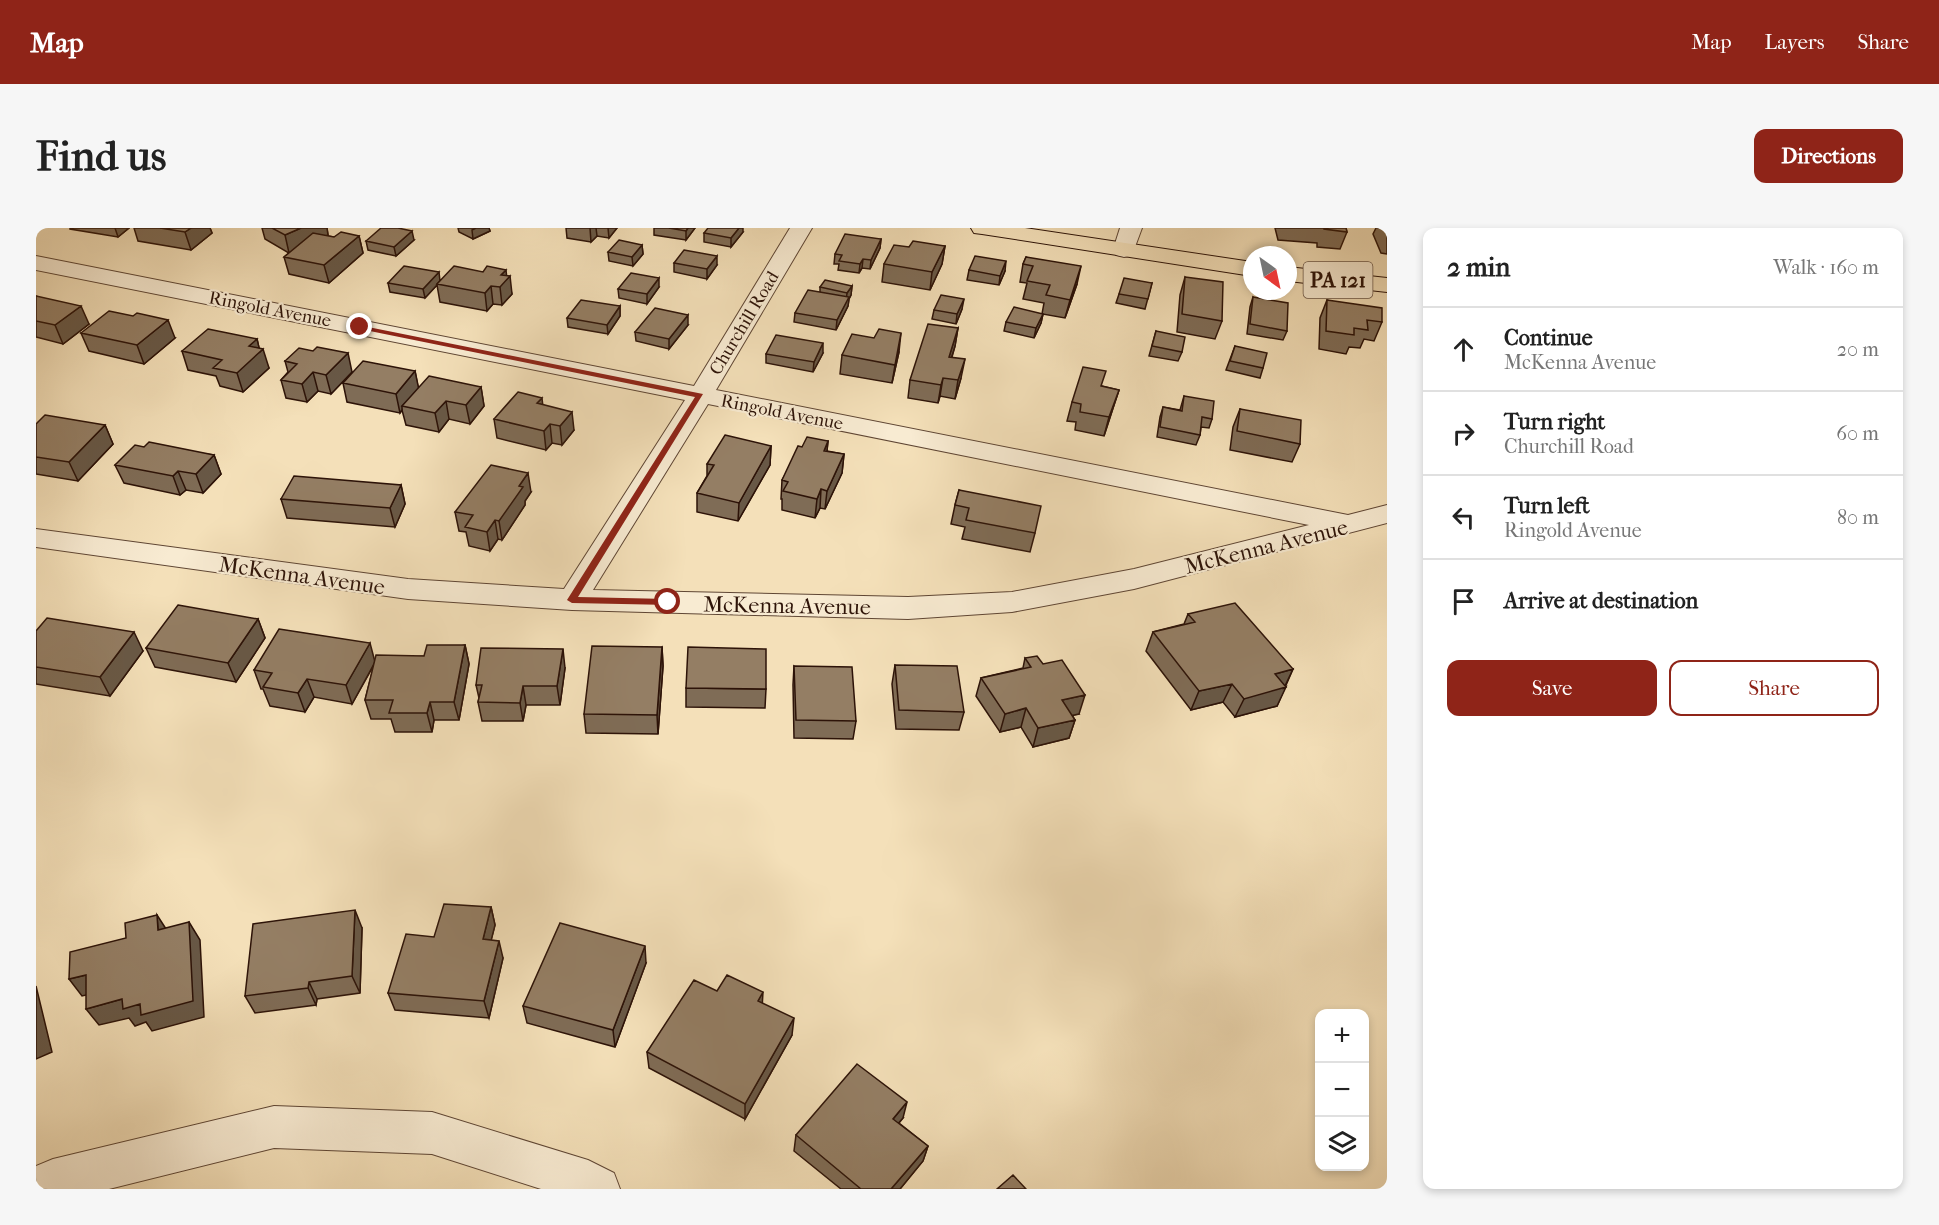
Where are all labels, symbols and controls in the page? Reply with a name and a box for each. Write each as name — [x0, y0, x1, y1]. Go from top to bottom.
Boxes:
text: Map — [30, 26, 84, 59]
text: Map — [1691, 30, 1732, 54]
text: Layers — [1765, 30, 1824, 54]
text: Share — [1857, 30, 1909, 54]
button: Directions — [1754, 129, 1903, 183]
text: Find us — [36, 132, 166, 181]
north arrow — [1243, 246, 1297, 300]
text: 2 min — [1447, 252, 1510, 283]
text: Walk · 160 m — [1773, 256, 1879, 279]
road number: PA 121 — [1304, 262, 1372, 298]
street label: Churchill Road — [705, 268, 784, 379]
street label: Ringold Avenue — [207, 287, 333, 332]
route end — [346, 313, 372, 339]
text: Continue — [1504, 325, 1593, 351]
icon: ahead — [1447, 333, 1480, 366]
text: 20 m — [1837, 338, 1879, 361]
text: McKenna Avenue — [1504, 351, 1656, 374]
street label: Ringold Avenue — [719, 390, 845, 435]
text: Turn right — [1504, 409, 1605, 435]
icon: right — [1447, 417, 1480, 450]
text: 60 m — [1836, 422, 1879, 445]
text: Churchill Road — [1504, 435, 1634, 458]
text: Turn left — [1504, 493, 1590, 519]
icon: left — [1447, 501, 1480, 534]
text: 80 m — [1837, 506, 1879, 529]
street label: McKenna Avenue — [1182, 514, 1351, 580]
text: Ringold Avenue — [1504, 519, 1642, 542]
street label: McKenna Avenue — [217, 551, 387, 601]
icon: arrive — [1447, 585, 1480, 618]
route start — [654, 588, 680, 614]
text: Arrive at destination — [1504, 588, 1698, 614]
street label: McKenna Avenue — [703, 592, 871, 620]
button: Save — [1447, 660, 1657, 716]
button: Share — [1669, 660, 1879, 716]
map controls — [1315, 1009, 1369, 1171]
button: + — [1315, 1009, 1369, 1063]
button: − — [1315, 1063, 1369, 1117]
button: layers — [1315, 1117, 1369, 1171]

